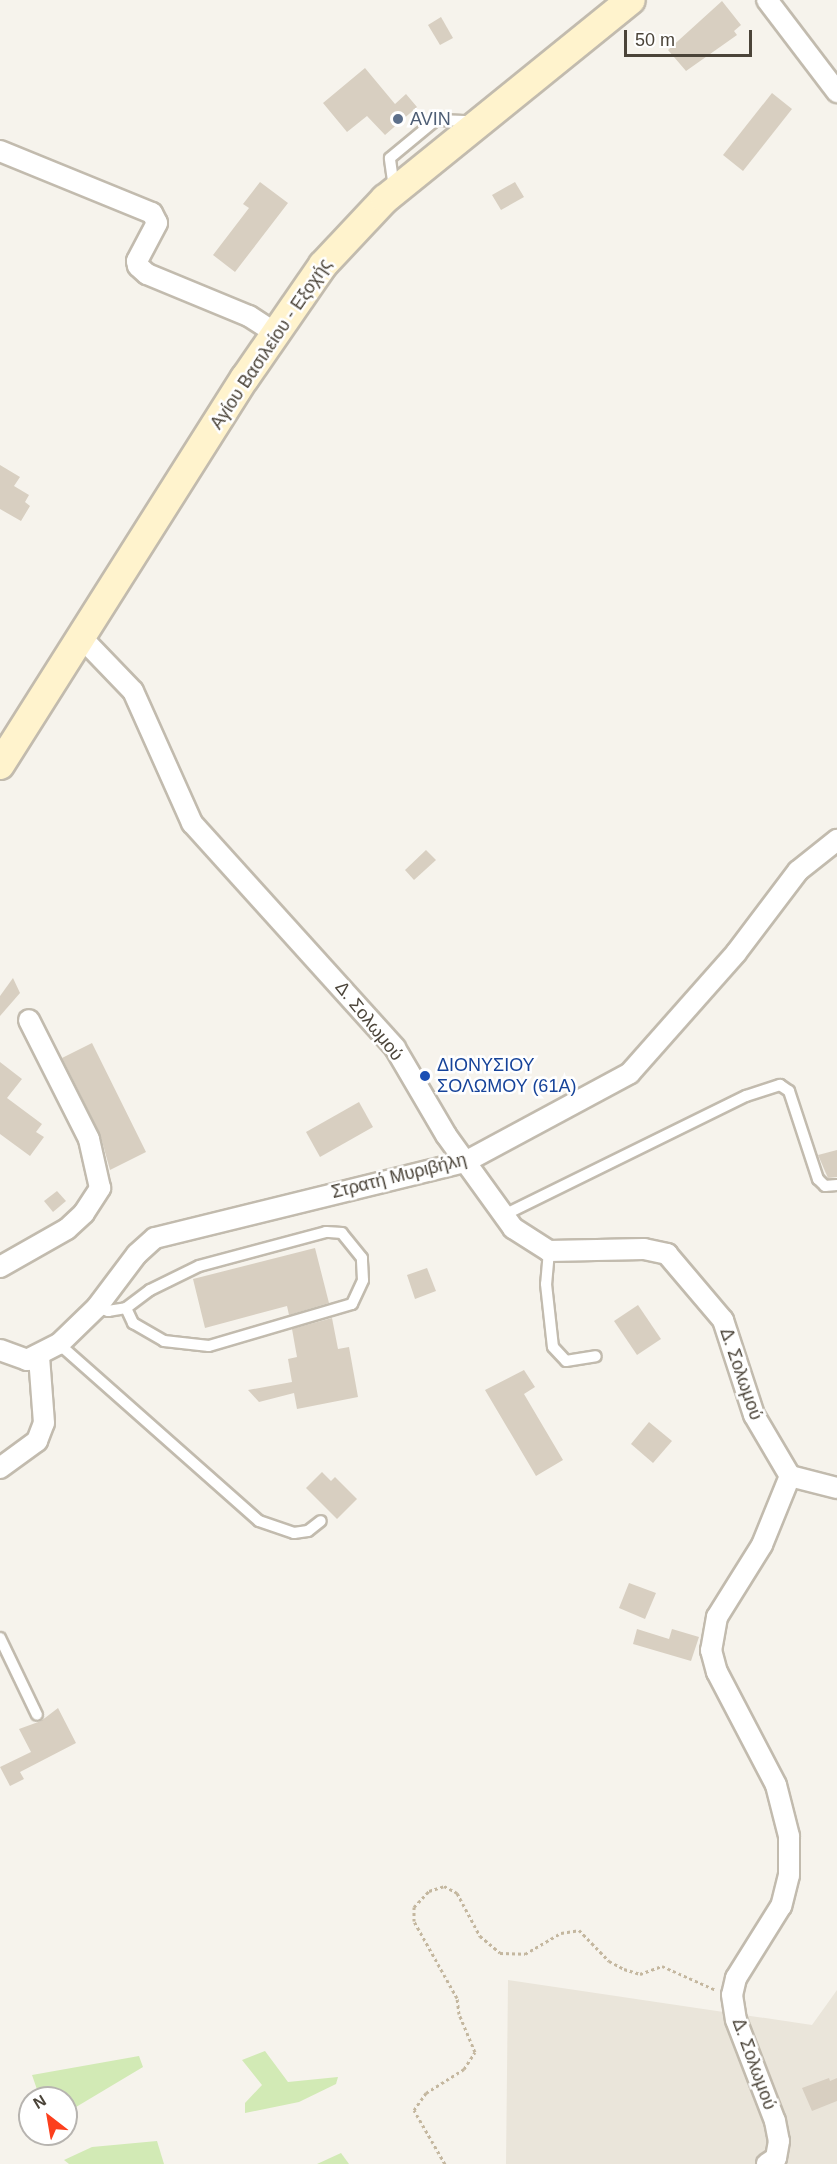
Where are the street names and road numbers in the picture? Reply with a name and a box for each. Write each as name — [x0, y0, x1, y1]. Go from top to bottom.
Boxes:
street label: Αγίου Βασιλείου - Εξοχής — [206, 255, 336, 433]
street label: Δ. Σολωμού — [330, 977, 408, 1065]
street label: Στρατή Μυριβήλη — [329, 1149, 469, 1203]
street label: Δ. Σολωμού — [715, 1325, 767, 1423]
street label: Δ. Σολωμού — [727, 2015, 781, 2113]

